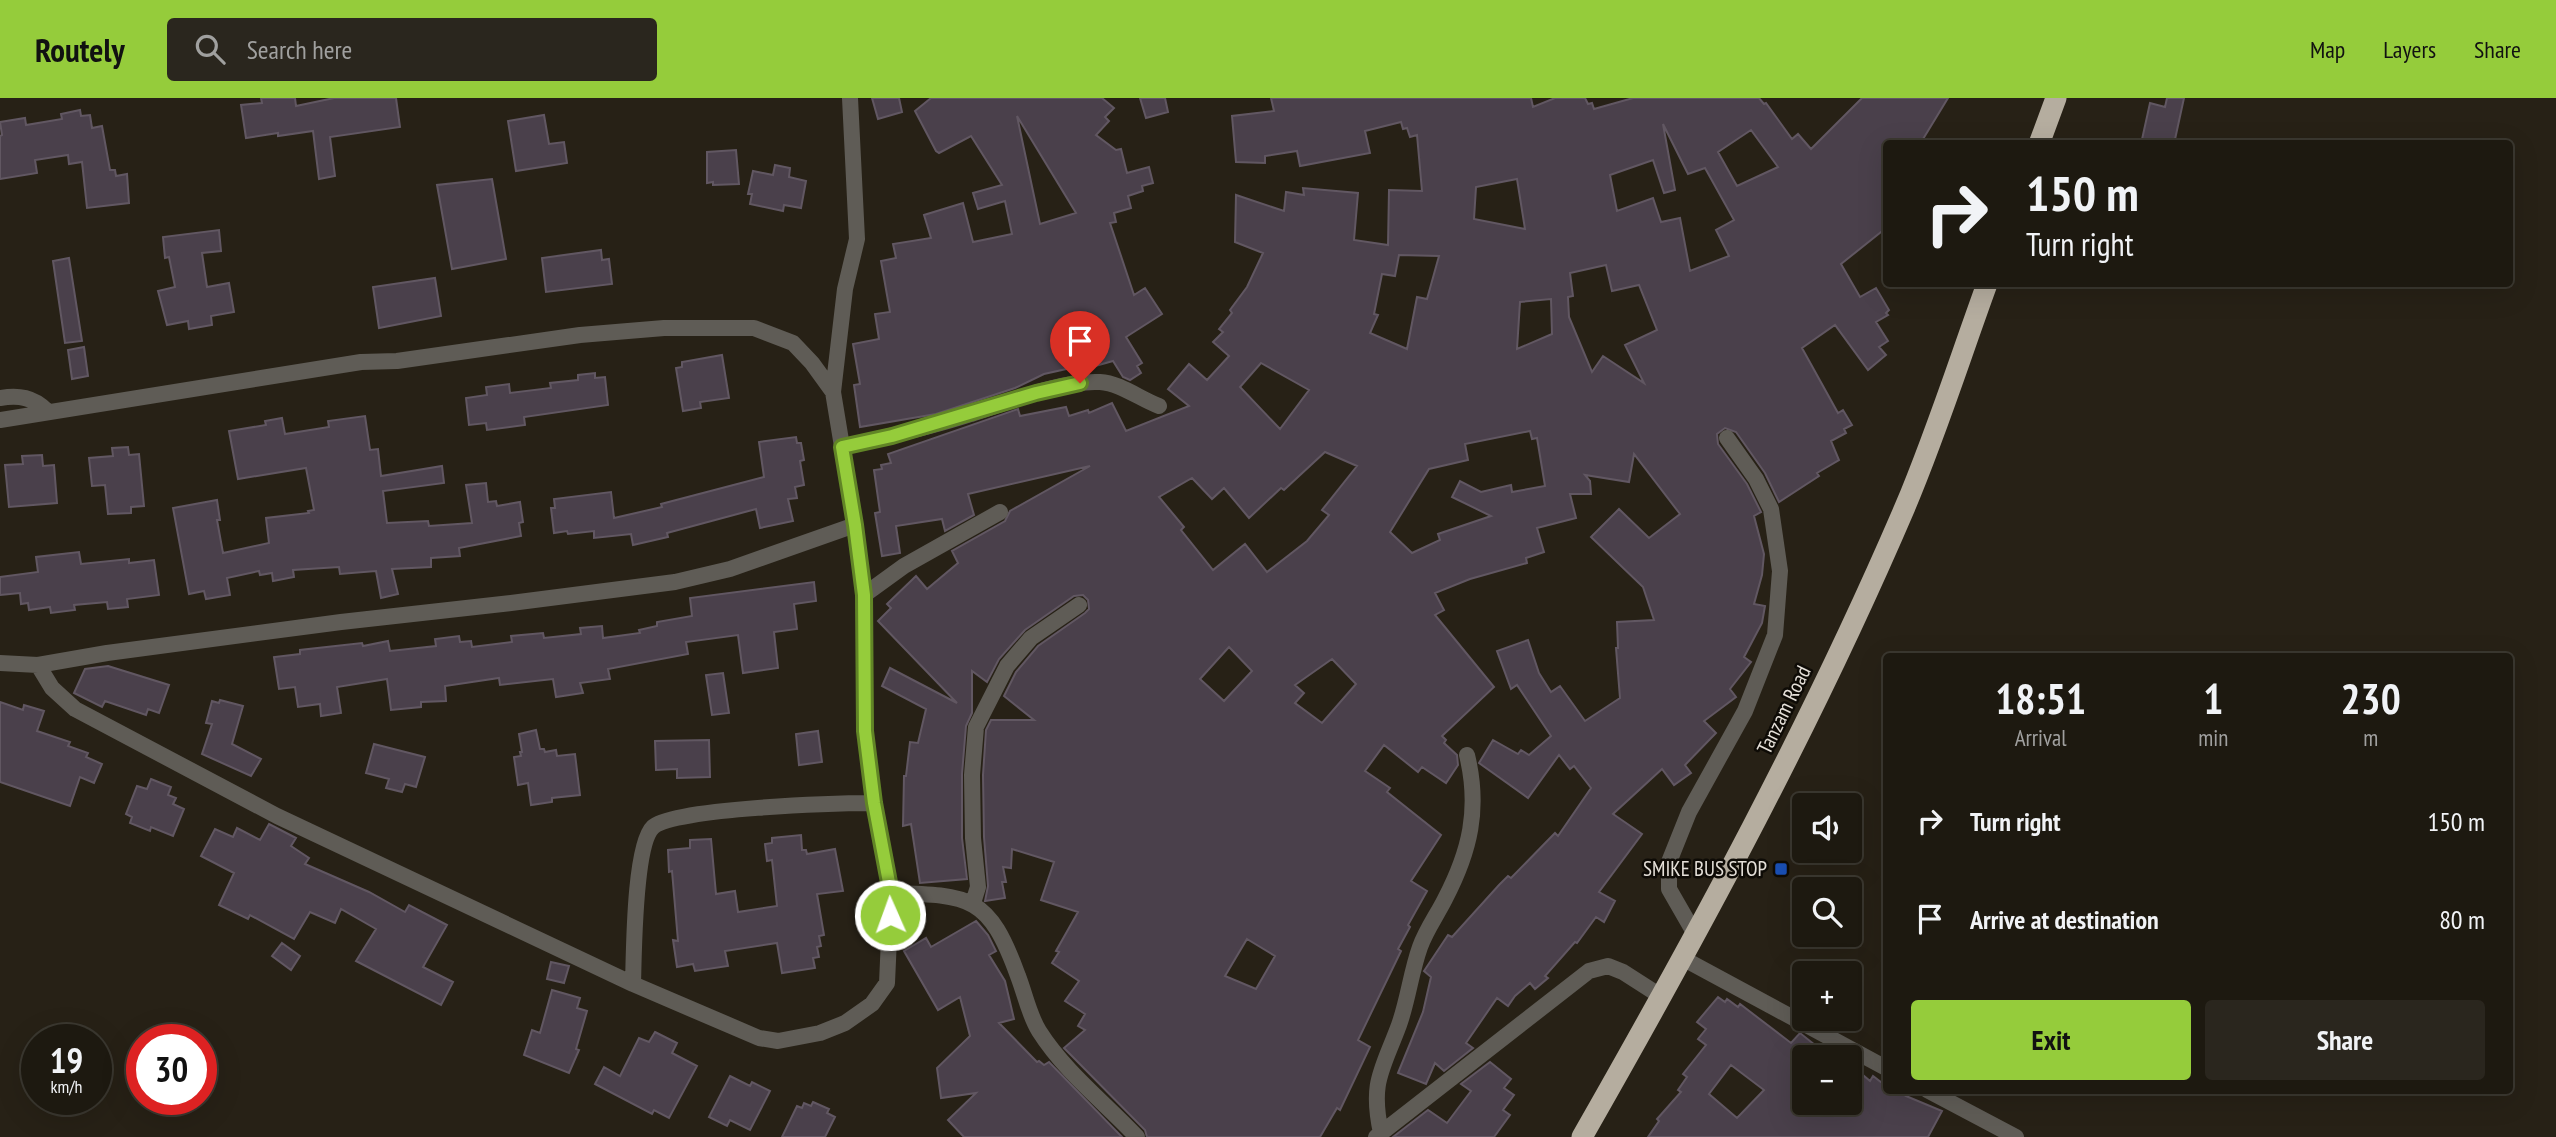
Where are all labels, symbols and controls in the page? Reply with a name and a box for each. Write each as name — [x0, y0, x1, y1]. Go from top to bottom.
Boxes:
search box — [167, 18, 657, 81]
text: Routely — [35, 28, 125, 71]
icon: search — [191, 30, 229, 68]
text: Search here — [247, 33, 352, 66]
text: Map — [2310, 34, 2345, 65]
text: Layers — [2383, 34, 2436, 65]
text: Share — [2474, 34, 2521, 65]
text: 150 m — [2026, 161, 2139, 225]
icon: right — [1911, 168, 2002, 259]
text: Turn right — [2026, 223, 2134, 265]
pin — [1050, 311, 1110, 383]
icon: arrive — [1061, 322, 1099, 360]
street label: Tanzam Road — [1751, 661, 1817, 758]
text: 18:51 — [1995, 671, 2086, 726]
text: 1 — [2203, 671, 2223, 726]
text: 230 — [2341, 671, 2401, 726]
text: Arrival — [2015, 723, 2067, 752]
text: min — [2198, 723, 2228, 752]
text: m — [2363, 723, 2378, 752]
map controls — [1792, 793, 1862, 1115]
button: sound — [1792, 793, 1862, 863]
icon: right — [1911, 802, 1949, 840]
text: Turn right — [1970, 805, 2061, 838]
text: 150 m — [2427, 805, 2485, 838]
place label: SMIKE BUS STOP — [1643, 855, 1767, 882]
marker: SMIKE BUS STOP — [1773, 861, 1789, 877]
button: search — [1792, 877, 1862, 947]
position arrow — [853, 878, 927, 952]
icon: arrive — [1911, 900, 1949, 938]
text: Arrive at destination — [1970, 903, 2159, 936]
text: 80 m — [2439, 903, 2485, 936]
button: + — [1792, 961, 1862, 1031]
button: Exit — [1911, 1000, 2191, 1080]
button: Share — [2205, 1000, 2485, 1080]
speed limit sign: 30 — [126, 1024, 217, 1115]
text: 19 — [50, 1037, 83, 1083]
button: − — [1792, 1045, 1862, 1115]
text: km/h — [51, 1075, 82, 1098]

